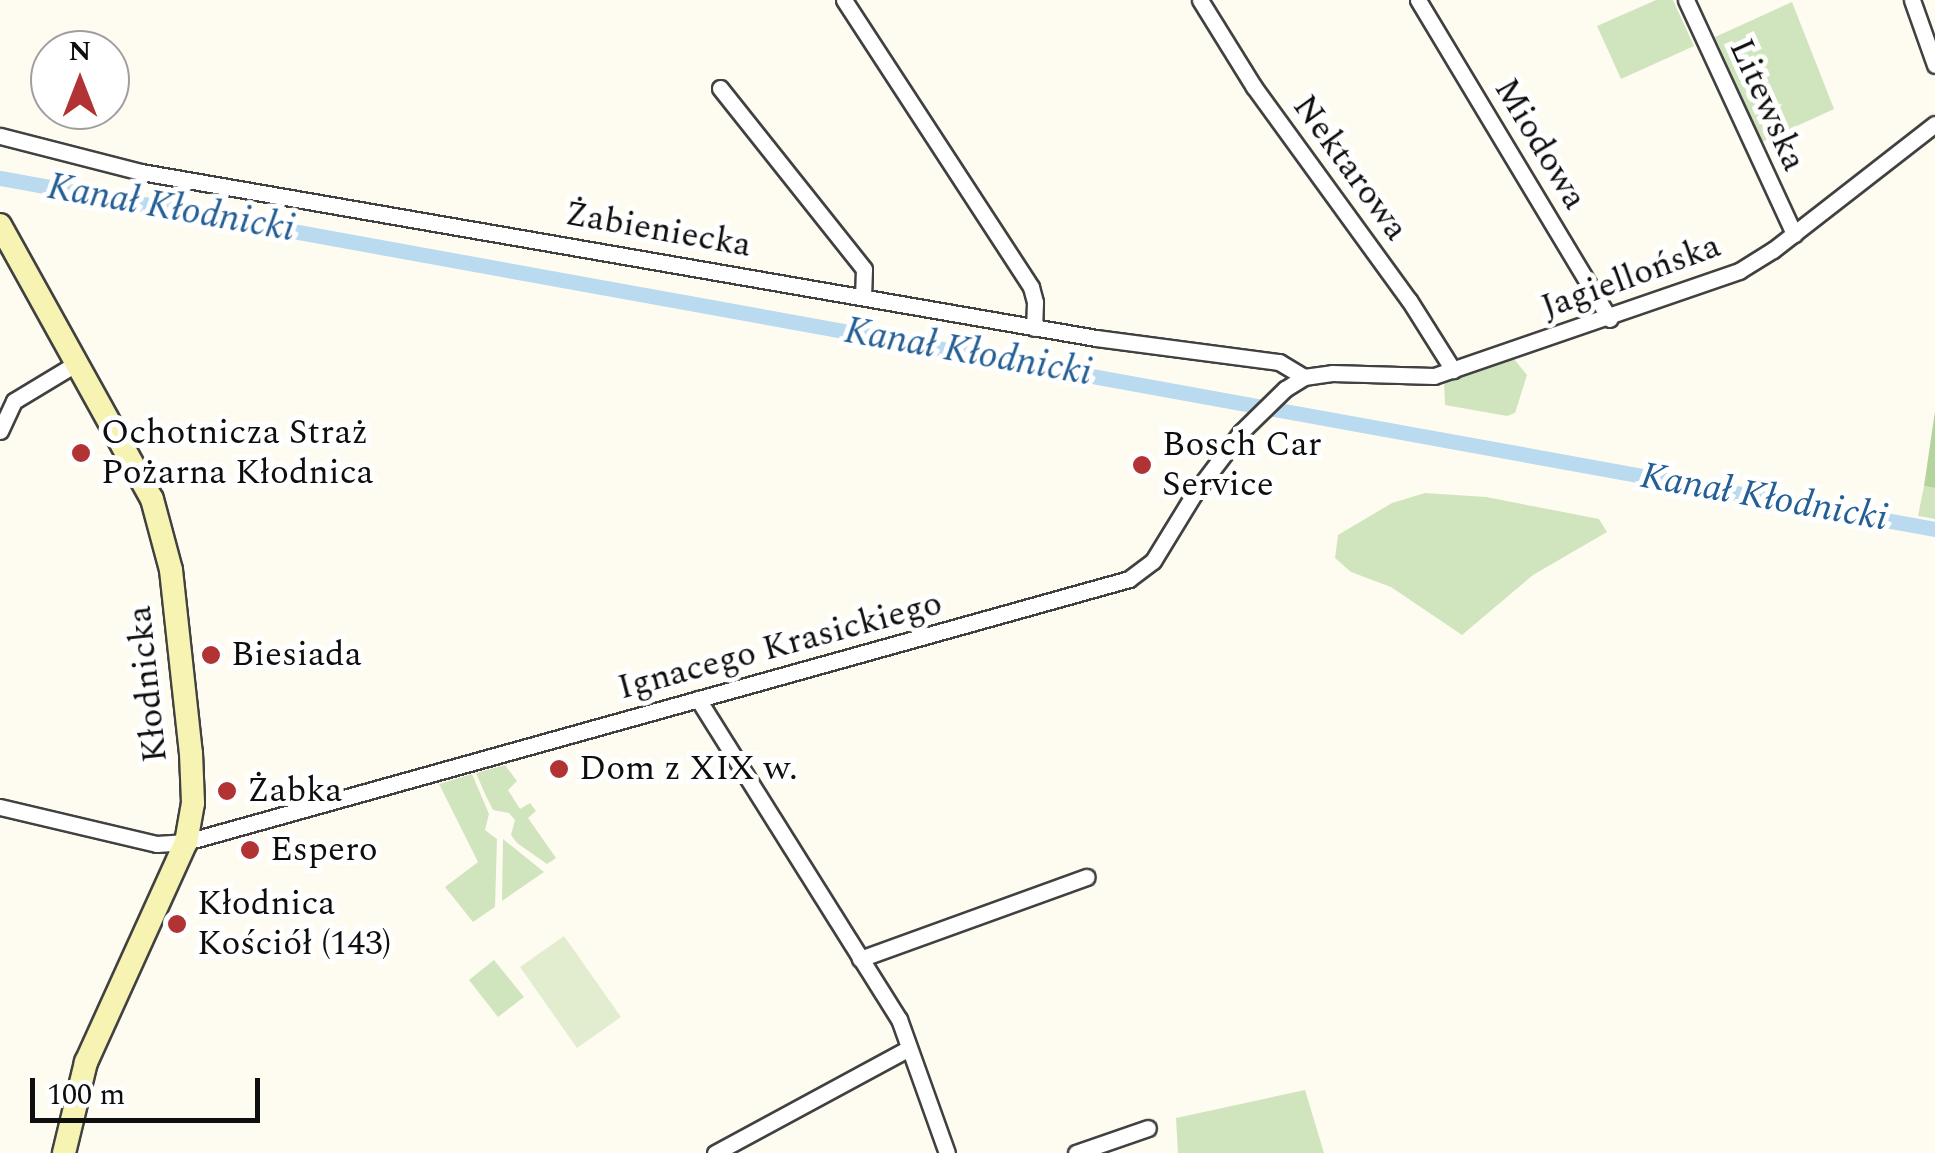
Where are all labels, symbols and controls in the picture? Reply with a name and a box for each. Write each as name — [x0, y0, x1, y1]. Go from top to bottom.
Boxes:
north arrow — [30, 30, 130, 130]
text: N — [69, 30, 91, 73]
street label: Litewska — [1719, 33, 1815, 177]
street label: Miodowa — [1485, 71, 1595, 217]
street label: Nektarowa — [1283, 87, 1417, 249]
water label: Kanał Kłodnicki — [44, 165, 298, 253]
street label: Żabieniecka — [562, 193, 754, 267]
street label: Jagiellońska — [1536, 225, 1726, 329]
water label: Kanał Kłodnicki — [841, 309, 1095, 397]
place label: Ochotnicza Straż Pożarna Kłodnica — [101, 412, 374, 494]
place label: Bosch Car Service — [1162, 424, 1322, 506]
marker: Ochotnicza Straż Pożarna Kłodnica — [70, 442, 92, 464]
marker: Bosch Car Service — [1131, 454, 1153, 476]
water label: Kanał Kłodnicki — [1637, 454, 1891, 542]
street label: Ignacego Krasickiego — [613, 583, 947, 709]
street label: Kłodnicka — [119, 604, 177, 764]
place label: Biesiada — [231, 634, 362, 676]
marker: Biesiada — [200, 644, 222, 666]
place label: Dom z XIX w. — [579, 748, 798, 790]
marker: Dom z XIX w. — [548, 758, 570, 780]
place label: Żabka — [247, 770, 342, 812]
marker: Żabka — [216, 780, 238, 802]
place label: Espero — [270, 829, 378, 871]
marker: Espero — [239, 839, 261, 861]
place label: Kłodnica Kościół (143) — [197, 883, 391, 965]
marker: Kłodnica Kościół (143) — [166, 913, 188, 935]
scale bar — [35, 1058, 265, 1120]
text: 100 m — [47, 1072, 125, 1118]

